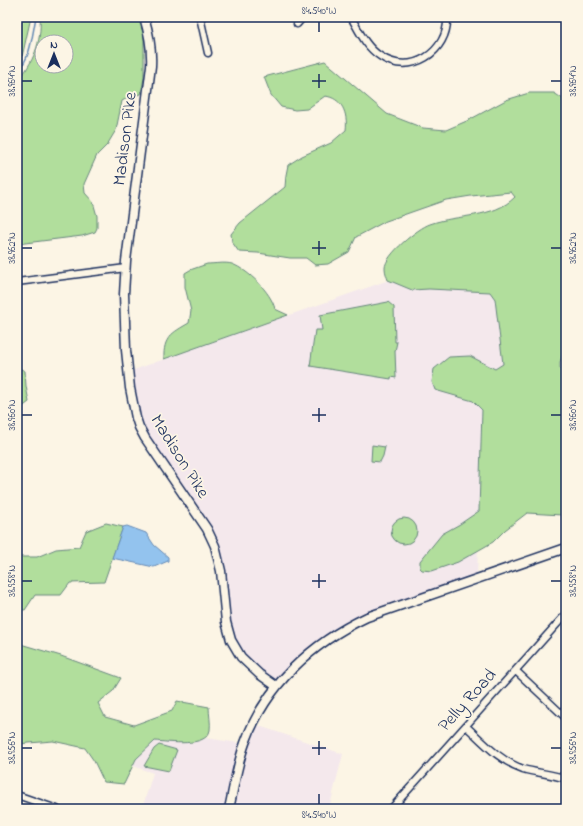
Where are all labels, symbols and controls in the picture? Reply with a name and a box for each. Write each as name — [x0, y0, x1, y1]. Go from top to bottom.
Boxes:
text: 84.540°W — [302, 4, 336, 19]
north arrow — [34, 34, 74, 74]
text: N — [50, 37, 58, 53]
text: 38.964°N — [5, 65, 20, 96]
text: 38.964°N — [566, 65, 581, 96]
street label: Madison Pike — [107, 90, 145, 187]
text: 38.962°N — [5, 232, 20, 264]
text: 38.962°N — [566, 232, 581, 264]
text: 38.960°N — [5, 399, 20, 431]
text: 38.960°N — [566, 399, 581, 431]
street label: Madison Pike — [143, 410, 216, 505]
text: 38.958°N — [5, 565, 20, 597]
text: 38.958°N — [566, 565, 581, 597]
street label: Pelly Road — [433, 664, 503, 738]
text: 38.956°N — [5, 732, 20, 764]
text: 38.956°N — [566, 732, 581, 764]
text: 84.540°W — [302, 808, 336, 823]

